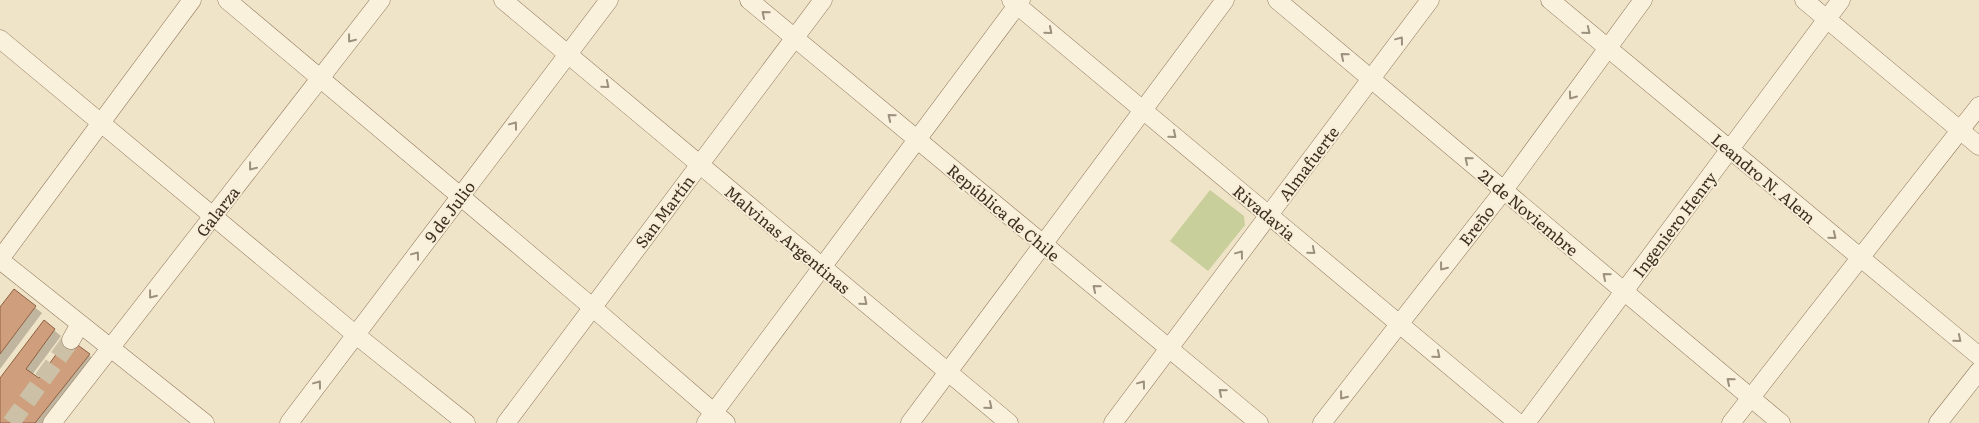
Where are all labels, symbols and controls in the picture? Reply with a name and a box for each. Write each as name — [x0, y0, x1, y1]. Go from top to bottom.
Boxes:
one-way arrow — [762, 10, 771, 19]
one-way arrow — [1581, 25, 1590, 34]
one-way arrow — [1043, 26, 1052, 35]
one-way arrow — [348, 33, 357, 42]
one-way arrow — [1395, 37, 1403, 46]
one-way arrow — [1340, 53, 1349, 62]
one-way arrow — [600, 80, 609, 89]
one-way arrow — [1570, 90, 1578, 99]
one-way arrow — [887, 114, 896, 123]
street label: Almafuerte — [1272, 121, 1344, 205]
one-way arrow — [509, 122, 517, 131]
street label: Leandro N. Alem — [1707, 127, 1822, 229]
one-way arrow — [1168, 130, 1177, 139]
one-way arrow — [1465, 157, 1474, 166]
street label: República de Chile — [942, 158, 1066, 266]
one-way arrow — [249, 161, 257, 170]
street label: 21 de Noviembre — [1474, 163, 1584, 261]
street label: Ingeniero Henry — [1626, 166, 1722, 282]
street label: San Martín — [629, 169, 700, 252]
street label: 9 de Julio — [418, 175, 480, 247]
street label: Malvinas Argentinas — [720, 179, 856, 299]
street label: Rivadavia — [1228, 179, 1302, 246]
street label: Galarza — [190, 180, 245, 241]
street label: Ereño — [1452, 200, 1500, 250]
one-way arrow — [1827, 230, 1836, 238]
one-way arrow — [1306, 245, 1315, 254]
one-way arrow — [1234, 250, 1243, 260]
one-way arrow — [411, 251, 420, 260]
one-way arrow — [1440, 262, 1449, 271]
one-way arrow — [1602, 273, 1611, 282]
one-way arrow — [1093, 285, 1102, 294]
one-way arrow — [149, 289, 157, 298]
one-way arrow — [859, 296, 868, 305]
one-way arrow — [1953, 334, 1962, 343]
one-way arrow — [1431, 349, 1440, 358]
one-way arrow — [1727, 377, 1736, 386]
one-way arrow — [313, 381, 321, 390]
one-way arrow — [1137, 381, 1145, 390]
one-way arrow — [1218, 389, 1227, 398]
one-way arrow — [1341, 390, 1349, 399]
one-way arrow — [983, 401, 992, 409]

